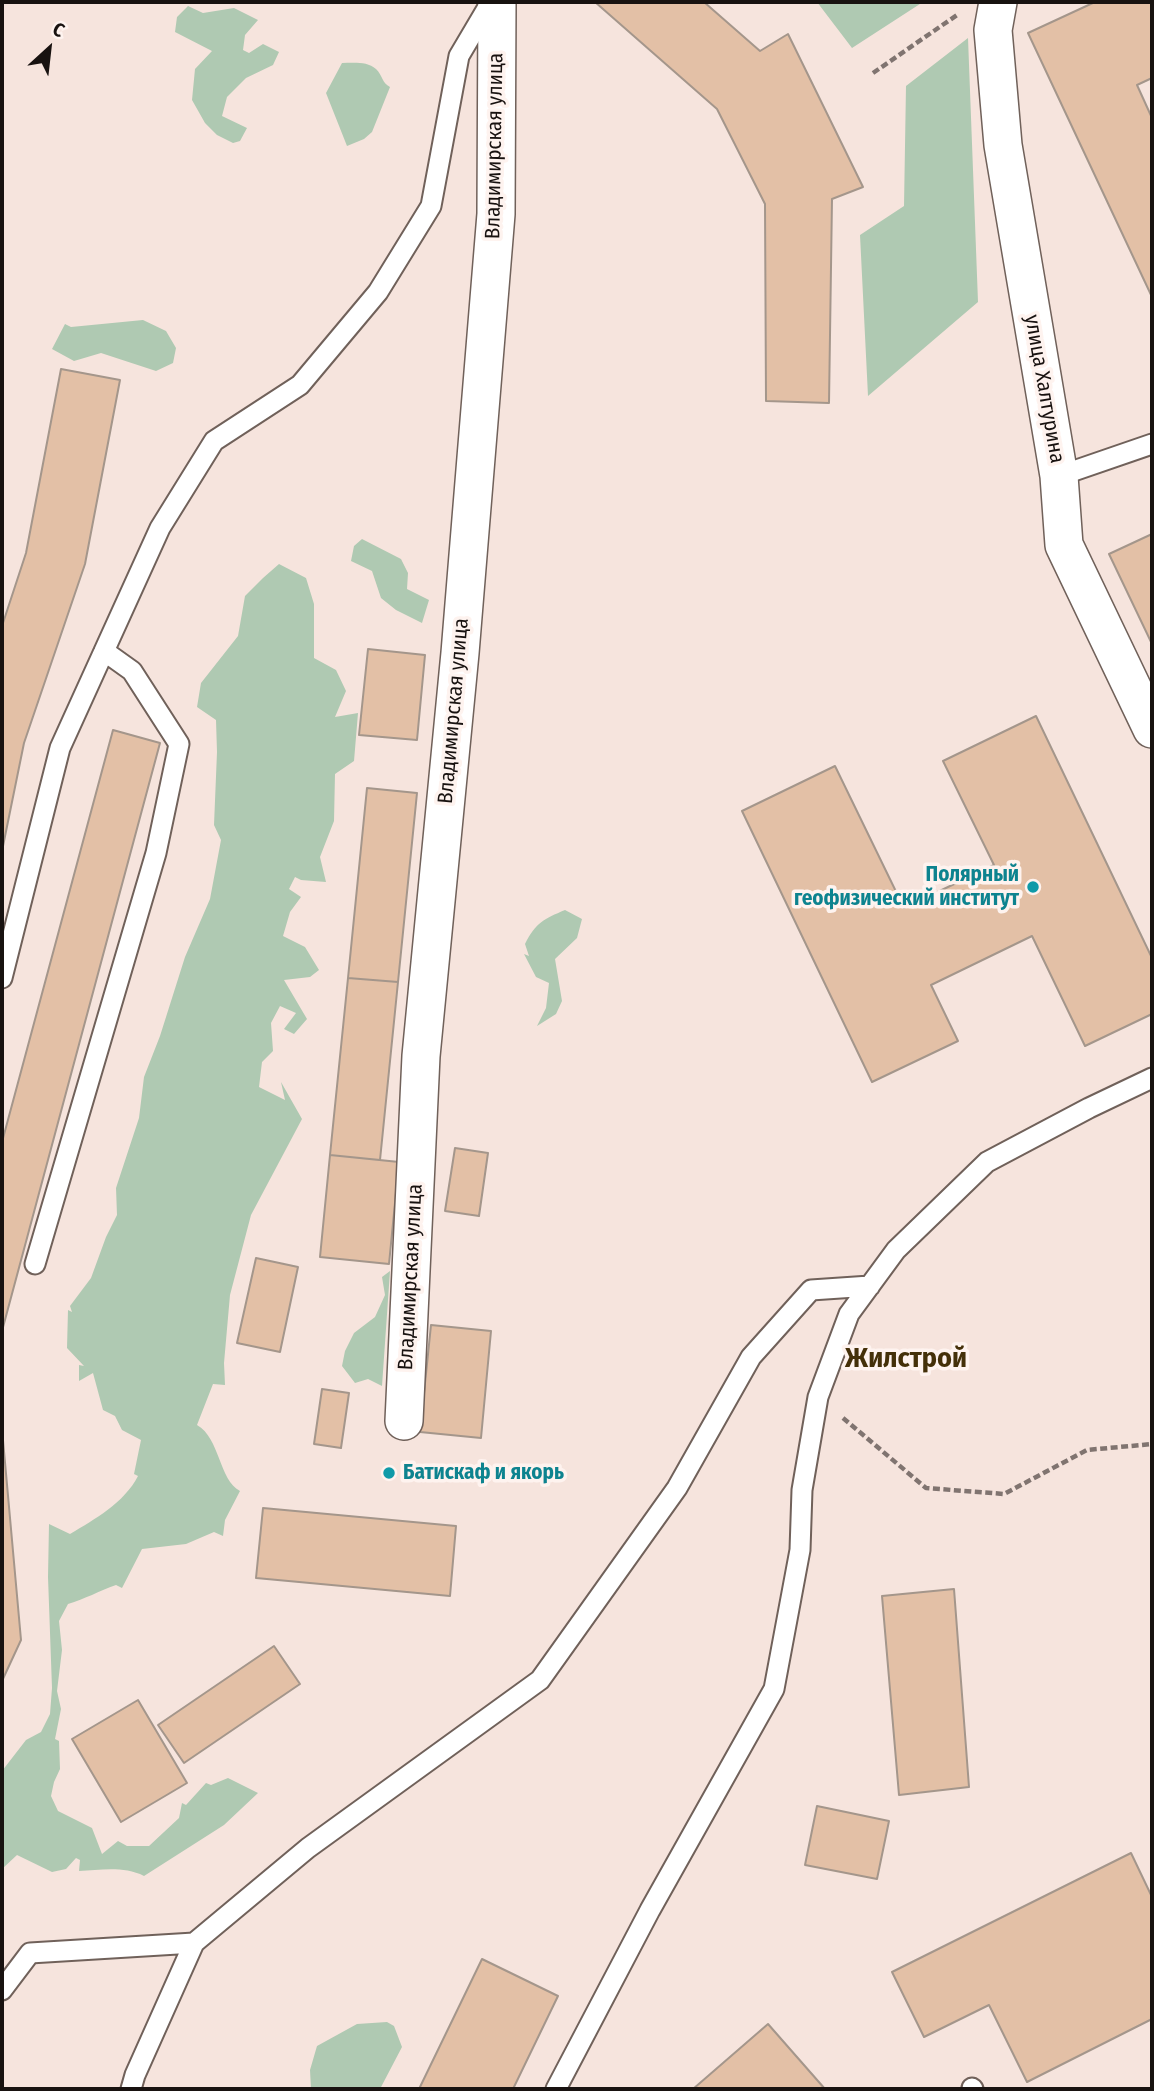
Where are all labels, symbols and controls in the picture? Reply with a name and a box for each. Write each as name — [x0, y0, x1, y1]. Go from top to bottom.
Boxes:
north arrow — [14, 14, 84, 84]
text: С — [49, 17, 68, 42]
street label: Владимирская улица — [481, 53, 509, 239]
street label: улица Халтурина — [1019, 313, 1069, 465]
street label: Владимирская улица — [433, 617, 475, 805]
place label: Полярный геофизический институт — [794, 862, 1019, 912]
marker: Полярный геофизический институт — [1025, 879, 1041, 895]
street label: Владимирская улица — [394, 1183, 428, 1371]
district label: Жилстрой — [845, 1342, 967, 1376]
place label: Батискаф и якорь — [403, 1460, 564, 1486]
marker: Батискаф и якорь — [381, 1465, 397, 1481]

